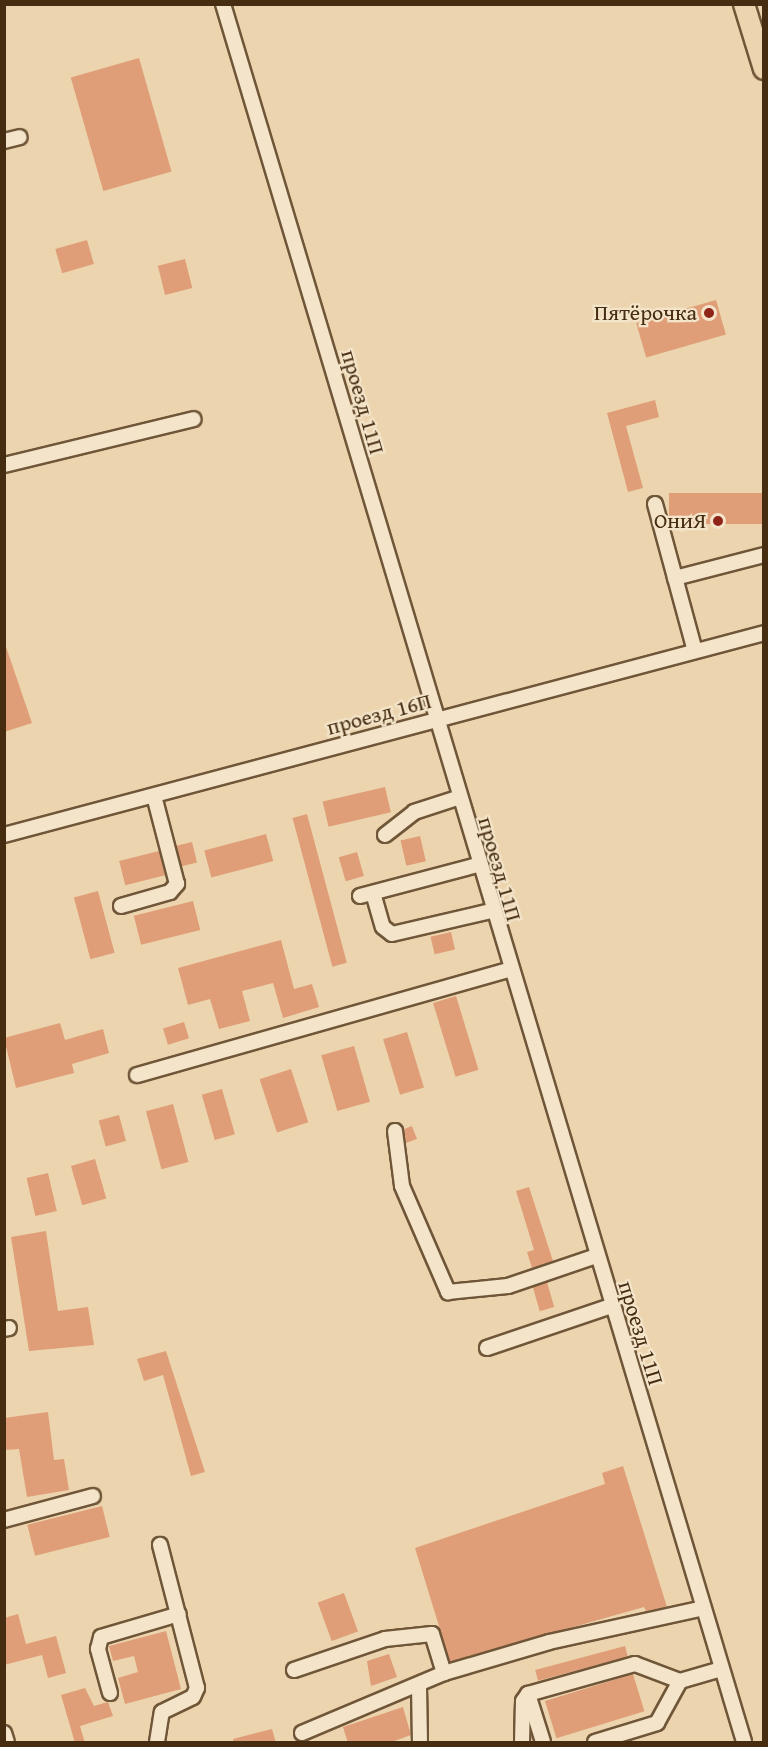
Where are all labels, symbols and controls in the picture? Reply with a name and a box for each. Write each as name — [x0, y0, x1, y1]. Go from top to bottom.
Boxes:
place label: Пятёрочка — [594, 300, 697, 326]
marker: Пятёрочка — [702, 306, 716, 320]
street label: проезд 11П — [335, 347, 391, 457]
place label: ОниЯ — [654, 508, 706, 534]
marker: ОниЯ — [711, 514, 725, 528]
street label: проезд 16П — [324, 687, 434, 741]
street label: проезд 11П — [472, 814, 528, 924]
street label: проезд 11П — [613, 1278, 669, 1388]

